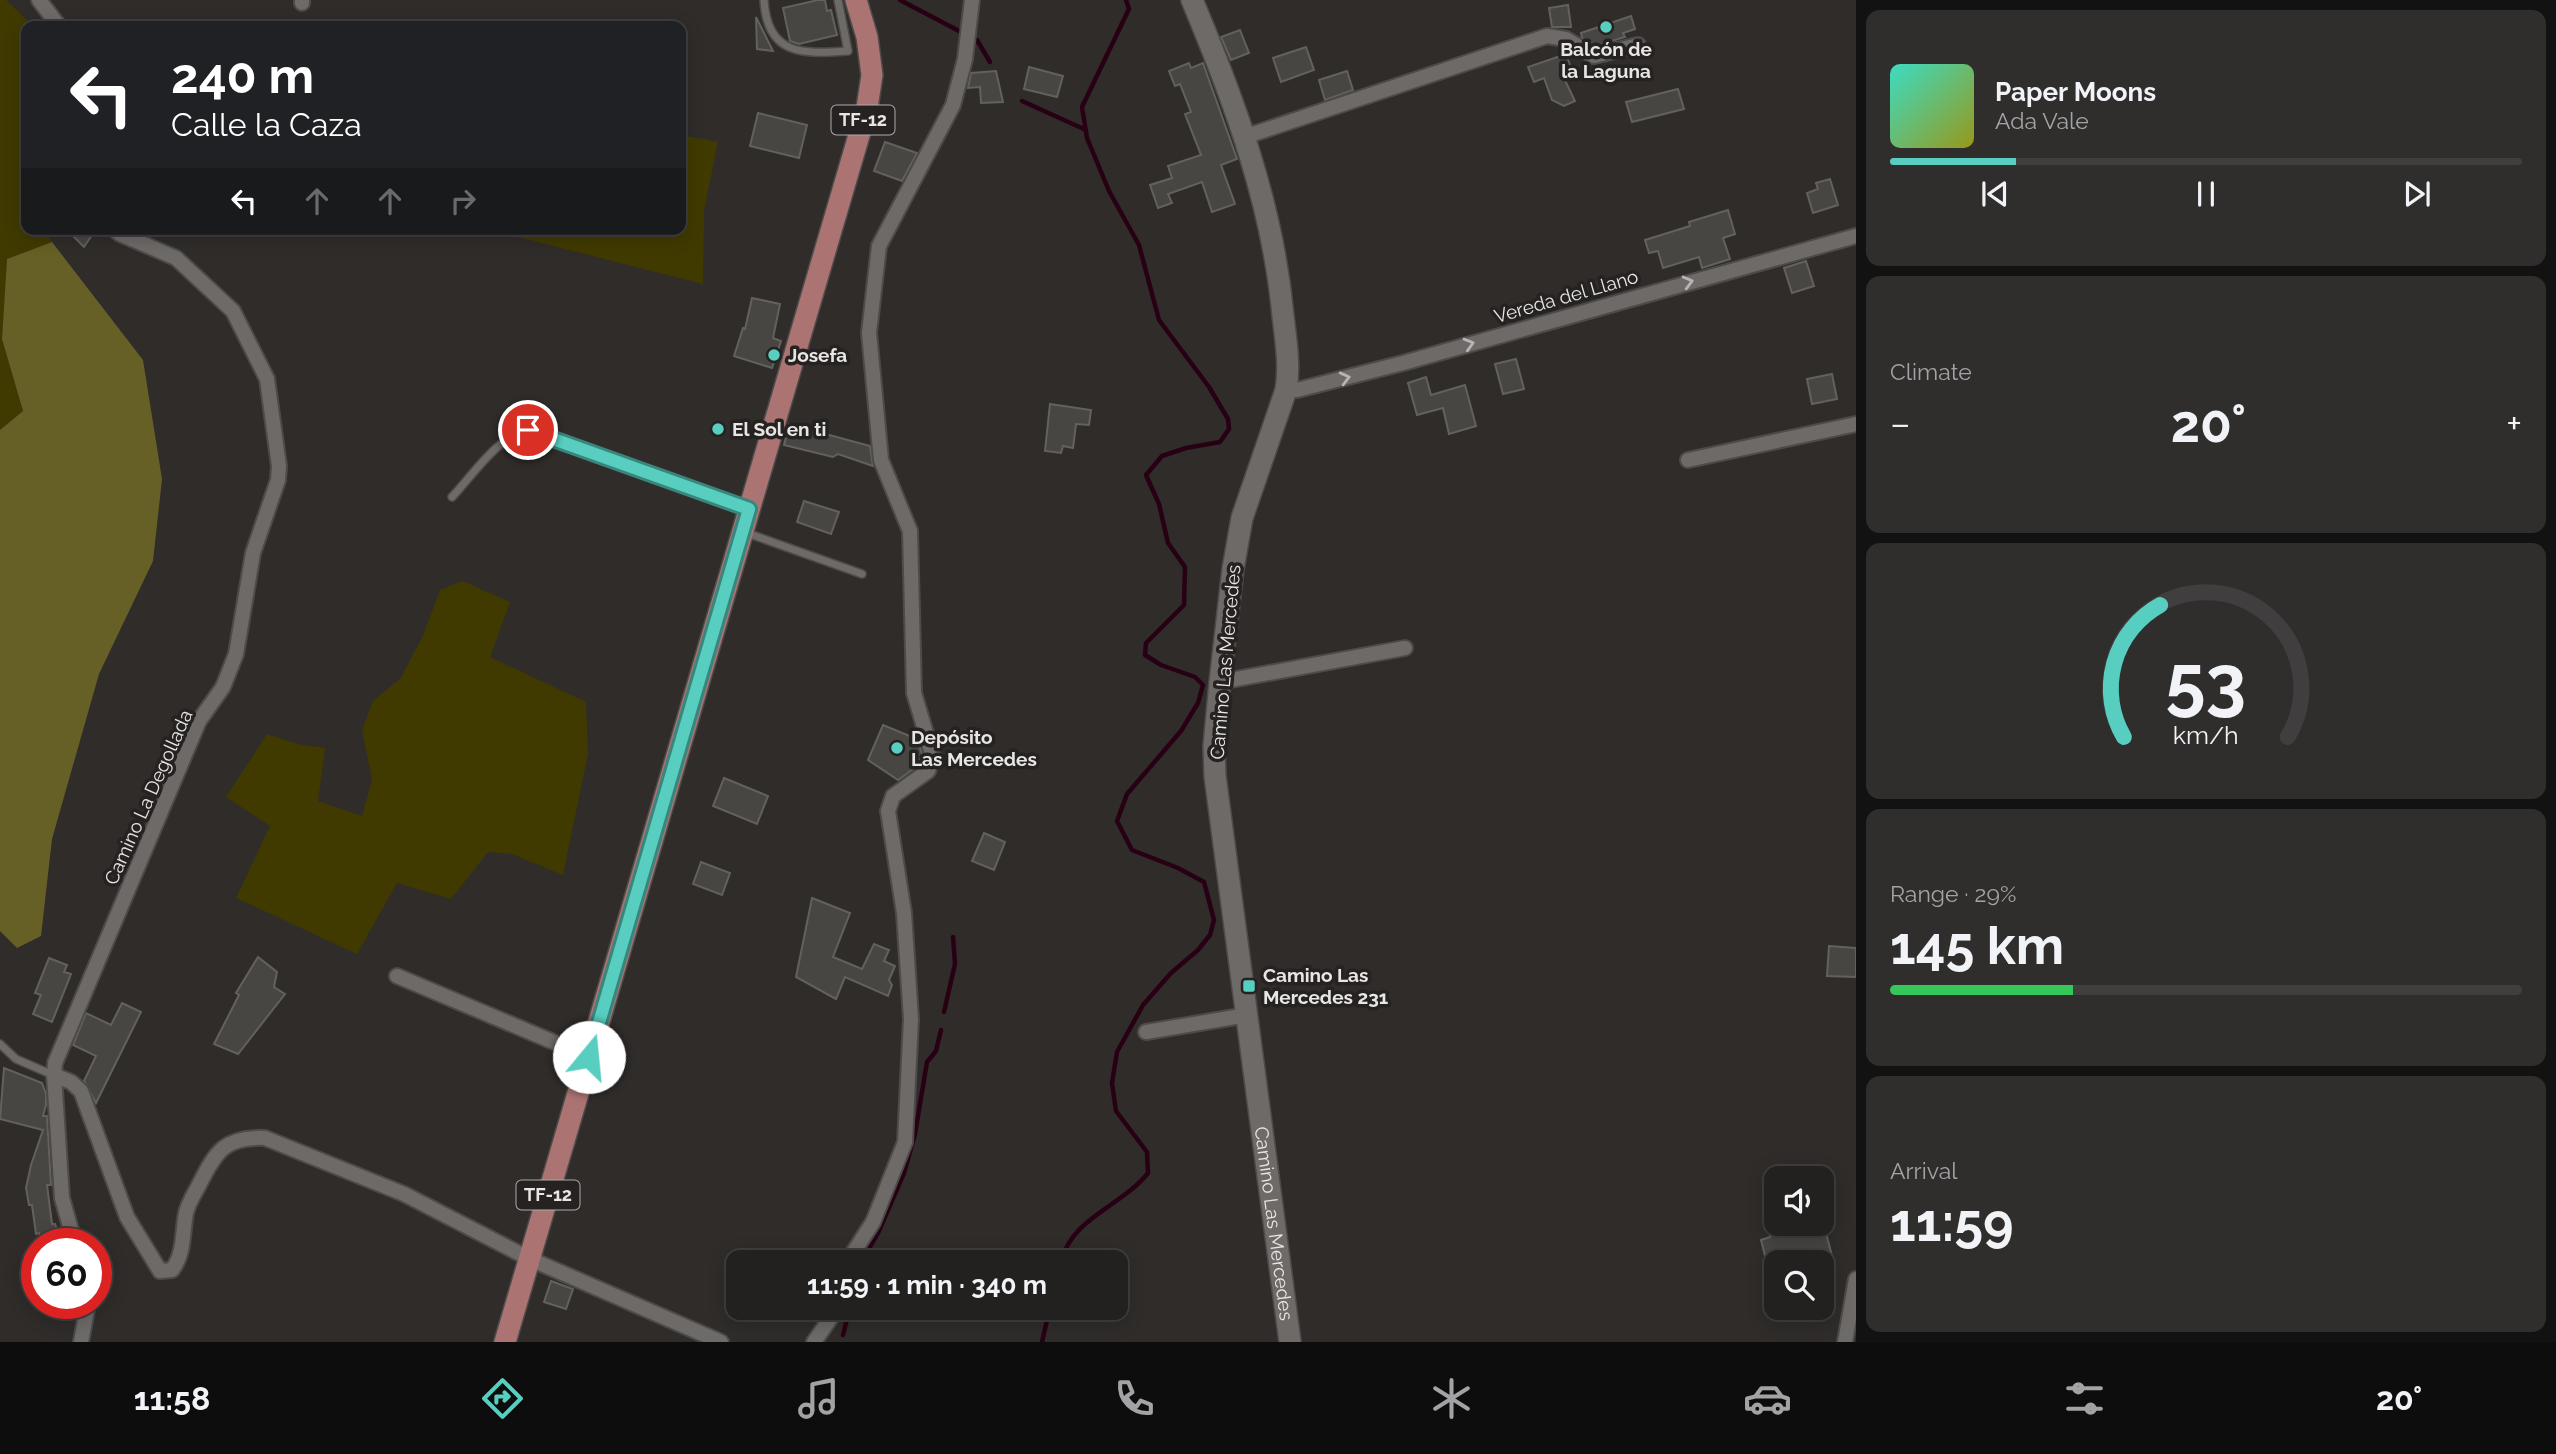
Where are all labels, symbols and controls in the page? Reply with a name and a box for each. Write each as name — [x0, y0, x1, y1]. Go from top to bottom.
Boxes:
marker: Balcón de la Laguna — [1598, 19, 1614, 35]
place label: Balcón de la Laguna — [1560, 38, 1652, 82]
text: 240 m — [171, 47, 314, 104]
icon: left — [56, 49, 147, 140]
text: Paper Moons — [1995, 77, 2156, 107]
text: Calle la Caza — [171, 106, 362, 143]
road number: TF-12 — [832, 106, 894, 134]
text: Ada Vale — [1995, 107, 2089, 134]
icon: previous — [1976, 175, 2014, 213]
icon: pause — [2187, 175, 2225, 213]
icon: next — [2398, 175, 2436, 213]
icon: left — [225, 182, 263, 220]
icon: ahead — [298, 182, 336, 220]
icon: ahead — [371, 182, 409, 220]
icon: right — [444, 182, 482, 220]
street label: Vereda del Llano — [1491, 265, 1641, 327]
one-way arrow — [1682, 276, 1694, 290]
one-way arrow — [1463, 337, 1475, 352]
place label: Josefa — [788, 344, 847, 366]
marker: Josefa — [766, 347, 782, 363]
text: Climate — [1890, 358, 1972, 385]
one-way arrow — [1339, 372, 1351, 386]
text: 20° — [2171, 393, 2246, 454]
pin — [498, 400, 558, 460]
text: − — [1890, 401, 1910, 446]
text: + — [2506, 401, 2522, 446]
icon: arrive — [509, 411, 547, 449]
place label: El Sol en ti — [732, 418, 826, 440]
marker: El Sol en ti — [710, 421, 726, 437]
street label: Camino Las Mercedes — [1206, 564, 1244, 760]
text: 53 — [2166, 639, 2246, 724]
street label: Camino La Degollada — [99, 706, 197, 888]
text: km/h — [2173, 720, 2239, 750]
place label: Depósito Las Mercedes — [911, 726, 1037, 770]
marker: Depósito Las Mercedes — [889, 740, 905, 756]
text: Range · 29% — [1890, 880, 2016, 907]
text: 145 km — [1890, 915, 2064, 976]
place label: Camino Las Mercedes 231 — [1263, 964, 1388, 1008]
marker: Camino Las Mercedes 231 — [1241, 978, 1257, 994]
position arrow — [552, 1020, 626, 1094]
street label: Camino Las Mercedes — [1251, 1125, 1298, 1322]
text: Arrival — [1890, 1157, 1957, 1184]
map controls — [1764, 1166, 1834, 1320]
button: sound — [1764, 1166, 1834, 1236]
road number: TF-12 — [516, 1180, 580, 1210]
text: 11:59 — [1890, 1192, 2014, 1253]
speed limit sign: 60 — [21, 1228, 112, 1319]
button: search — [1764, 1250, 1834, 1320]
text: 11:59 · 1 min · 340 m — [807, 1270, 1047, 1300]
icon: directions — [478, 1374, 527, 1423]
icon: music — [794, 1374, 843, 1423]
icon: phone — [1110, 1374, 1159, 1423]
icon: climate — [1427, 1374, 1476, 1423]
icon: car — [1743, 1374, 1792, 1423]
icon: filters — [2060, 1374, 2109, 1423]
text: 11:58 — [134, 1380, 210, 1417]
text: 20° — [2376, 1380, 2422, 1417]

